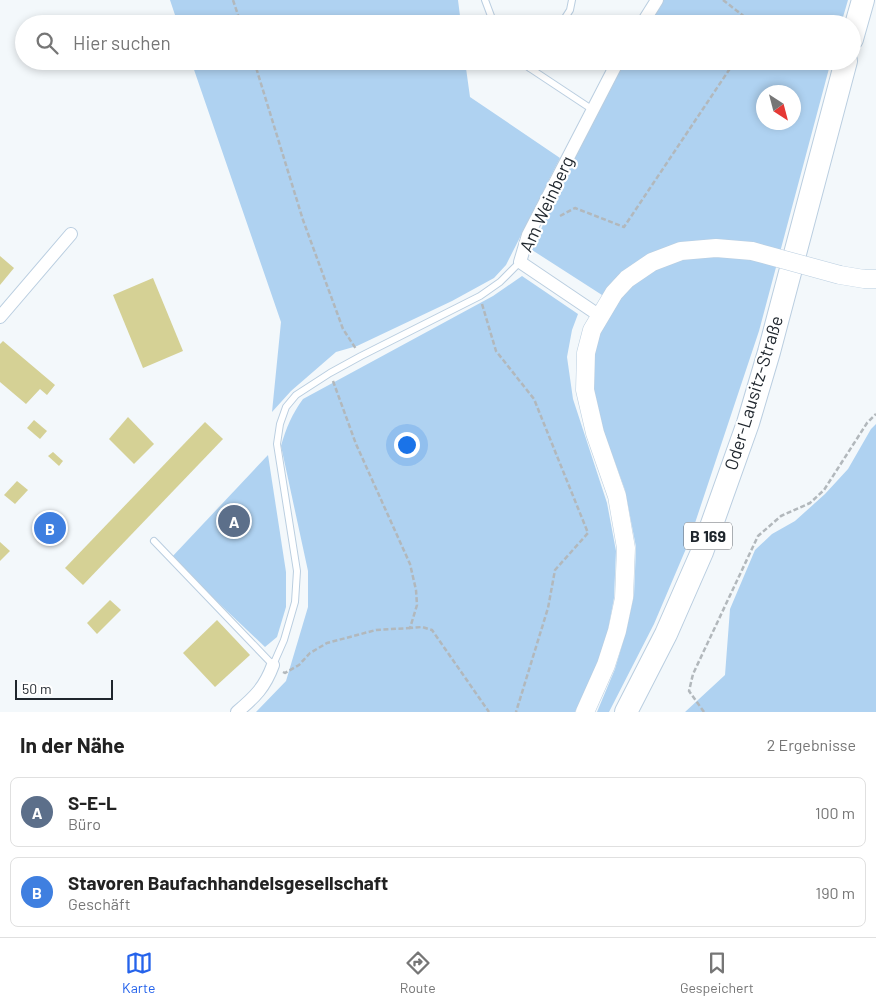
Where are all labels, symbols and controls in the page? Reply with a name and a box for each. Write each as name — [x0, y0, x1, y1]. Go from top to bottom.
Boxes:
search box — [15, 15, 861, 70]
icon: search — [33, 29, 61, 57]
text: Hier suchen — [73, 31, 171, 54]
north arrow — [756, 85, 801, 130]
street label: Am Weinberg — [514, 152, 578, 255]
street label: Oder-Lausitz-Straße — [719, 313, 787, 473]
your location — [394, 432, 420, 458]
pin: A — [218, 502, 250, 540]
pin: B — [34, 509, 66, 547]
road number: B 169 — [684, 522, 732, 550]
scale bar — [15, 677, 112, 700]
text: 50 m — [22, 680, 51, 697]
text: In der Nähe — [20, 732, 125, 757]
text: 2 Ergebnisse — [767, 735, 856, 754]
text: S-E-L — [68, 791, 117, 814]
text: A — [32, 803, 42, 822]
text: 100 m — [815, 803, 855, 822]
text: Büro — [68, 814, 101, 833]
text: Stavoren Baufachhandelsgesellschaft — [68, 871, 388, 894]
text: B — [32, 883, 42, 902]
text: 190 m — [816, 883, 855, 902]
text: Geschäft — [68, 894, 131, 913]
tab: Karte — [122, 949, 155, 996]
tab: Route — [400, 949, 436, 996]
tab: Gespeichert — [680, 949, 754, 996]

